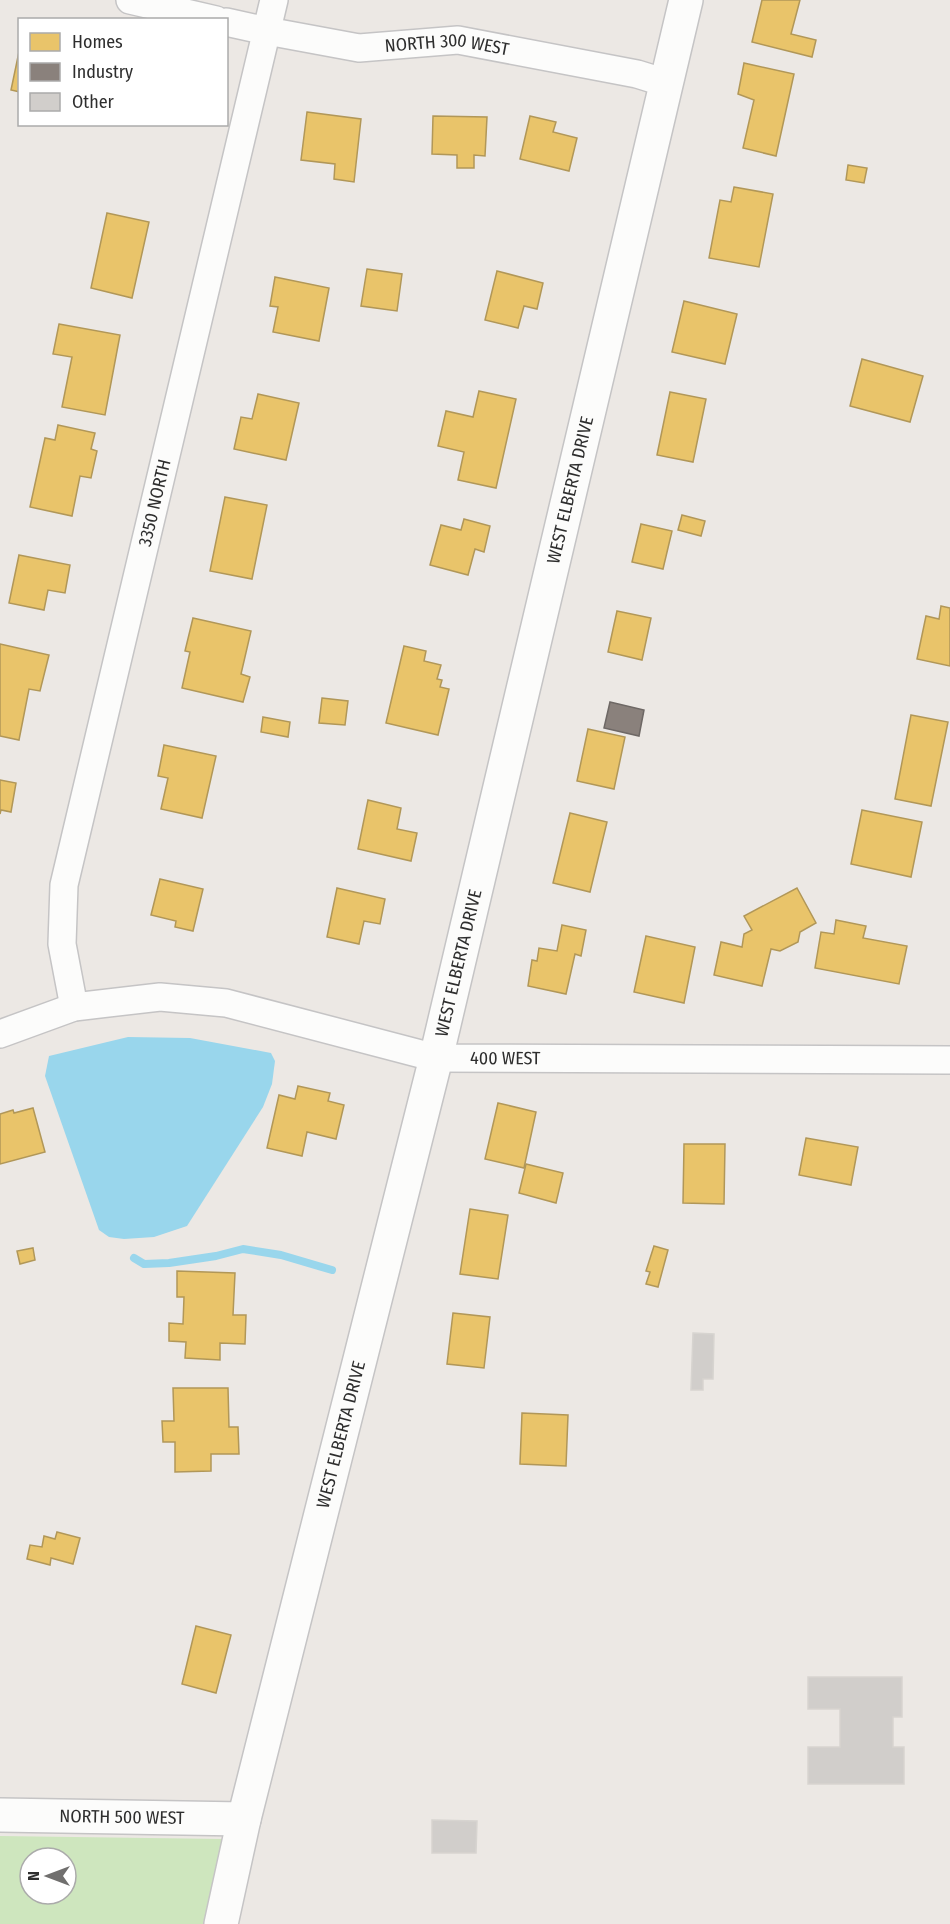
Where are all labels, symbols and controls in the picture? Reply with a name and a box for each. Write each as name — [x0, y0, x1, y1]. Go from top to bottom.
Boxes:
legend — [18, 18, 228, 126]
street label: NORTH 300 WEST — [384, 29, 511, 61]
text: Homes — [72, 31, 123, 53]
text: Industry — [72, 61, 133, 83]
text: Other — [72, 91, 115, 113]
street label: WEST ELBERTA DRIVE — [542, 414, 598, 566]
street label: 3350 NORTH — [134, 457, 176, 549]
street label: WEST ELBERTA DRIVE — [430, 887, 487, 1039]
street label: 400 WEST — [470, 1047, 541, 1069]
street label: WEST ELBERTA DRIVE — [312, 1359, 370, 1510]
street label: NORTH 500 WEST — [59, 1805, 185, 1829]
north arrow — [18, 1846, 78, 1906]
text: N — [24, 1871, 43, 1881]

